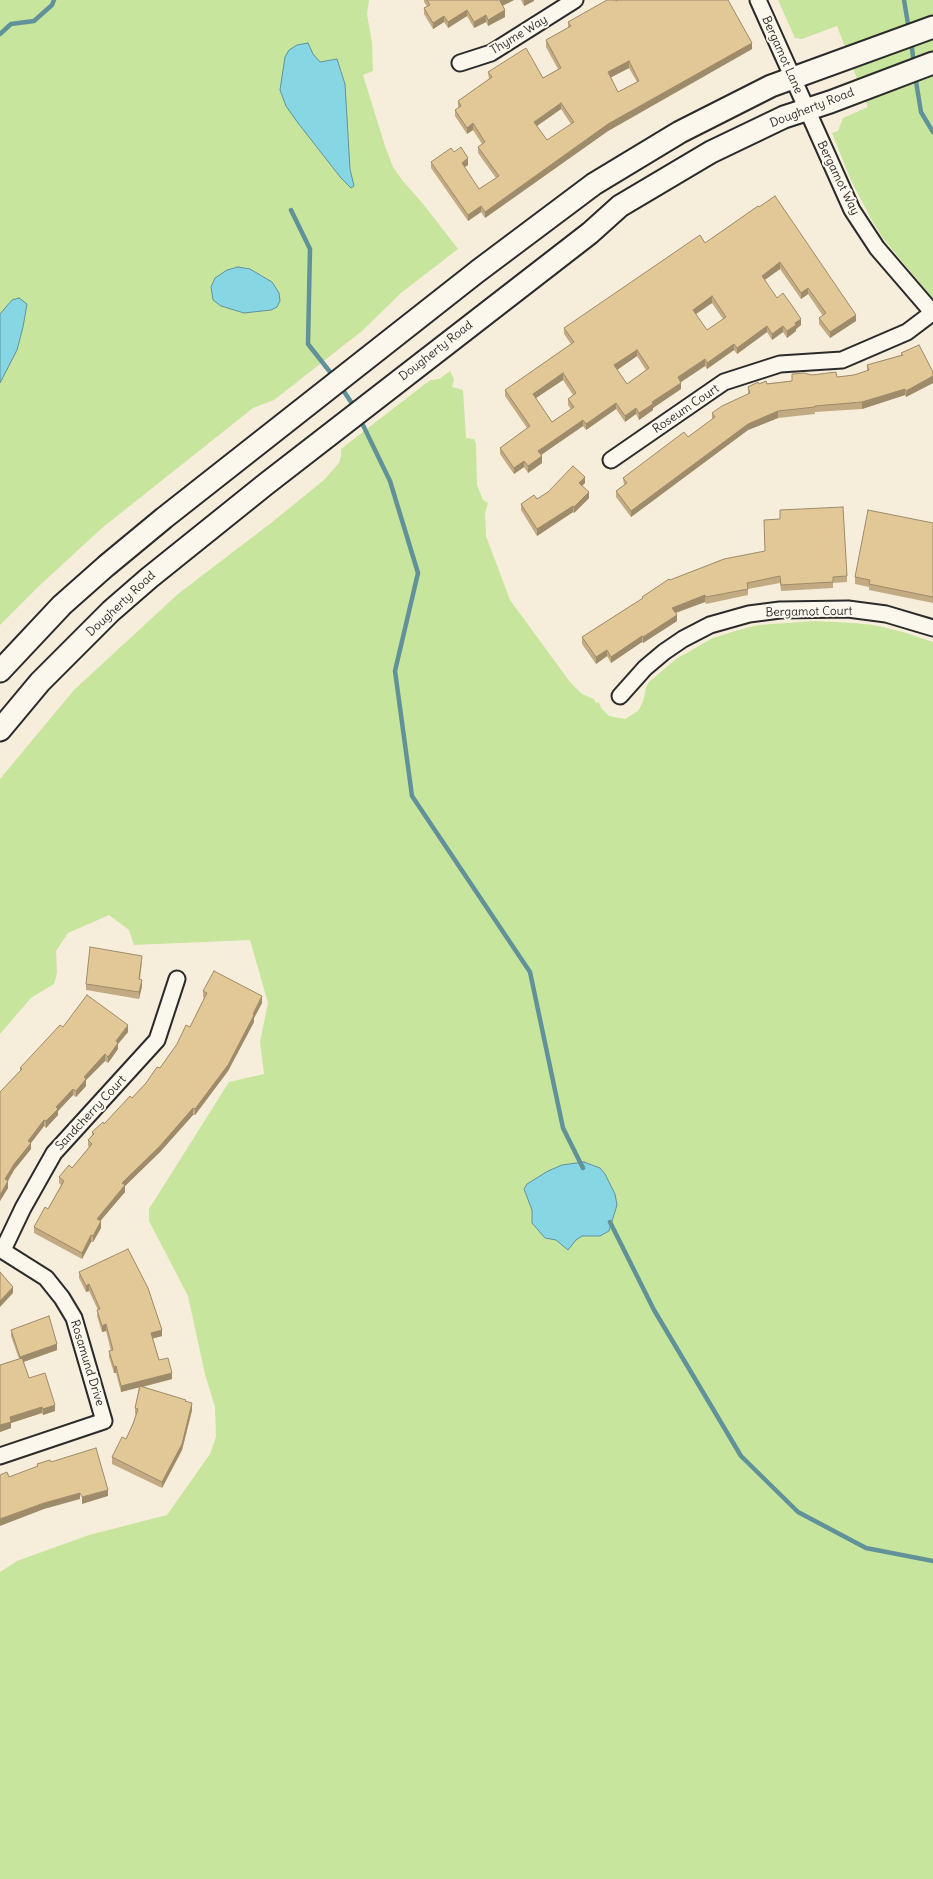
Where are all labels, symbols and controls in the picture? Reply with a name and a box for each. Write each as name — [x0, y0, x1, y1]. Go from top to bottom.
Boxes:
street label: Thyme Way — [488, 12, 550, 58]
street label: Bergamot Lane — [758, 14, 806, 96]
street label: Dougherty Road — [768, 85, 856, 131]
street label: Bergamot Way — [814, 139, 862, 217]
street label: Dougherty Road — [396, 318, 476, 384]
street label: Roseum Court — [650, 381, 722, 437]
street label: Dougherty Road — [84, 568, 158, 640]
street label: Bergamot Court — [765, 604, 853, 620]
street label: Sandcherry Court — [53, 1073, 129, 1153]
street label: Rosamund Drive — [67, 1318, 107, 1408]

